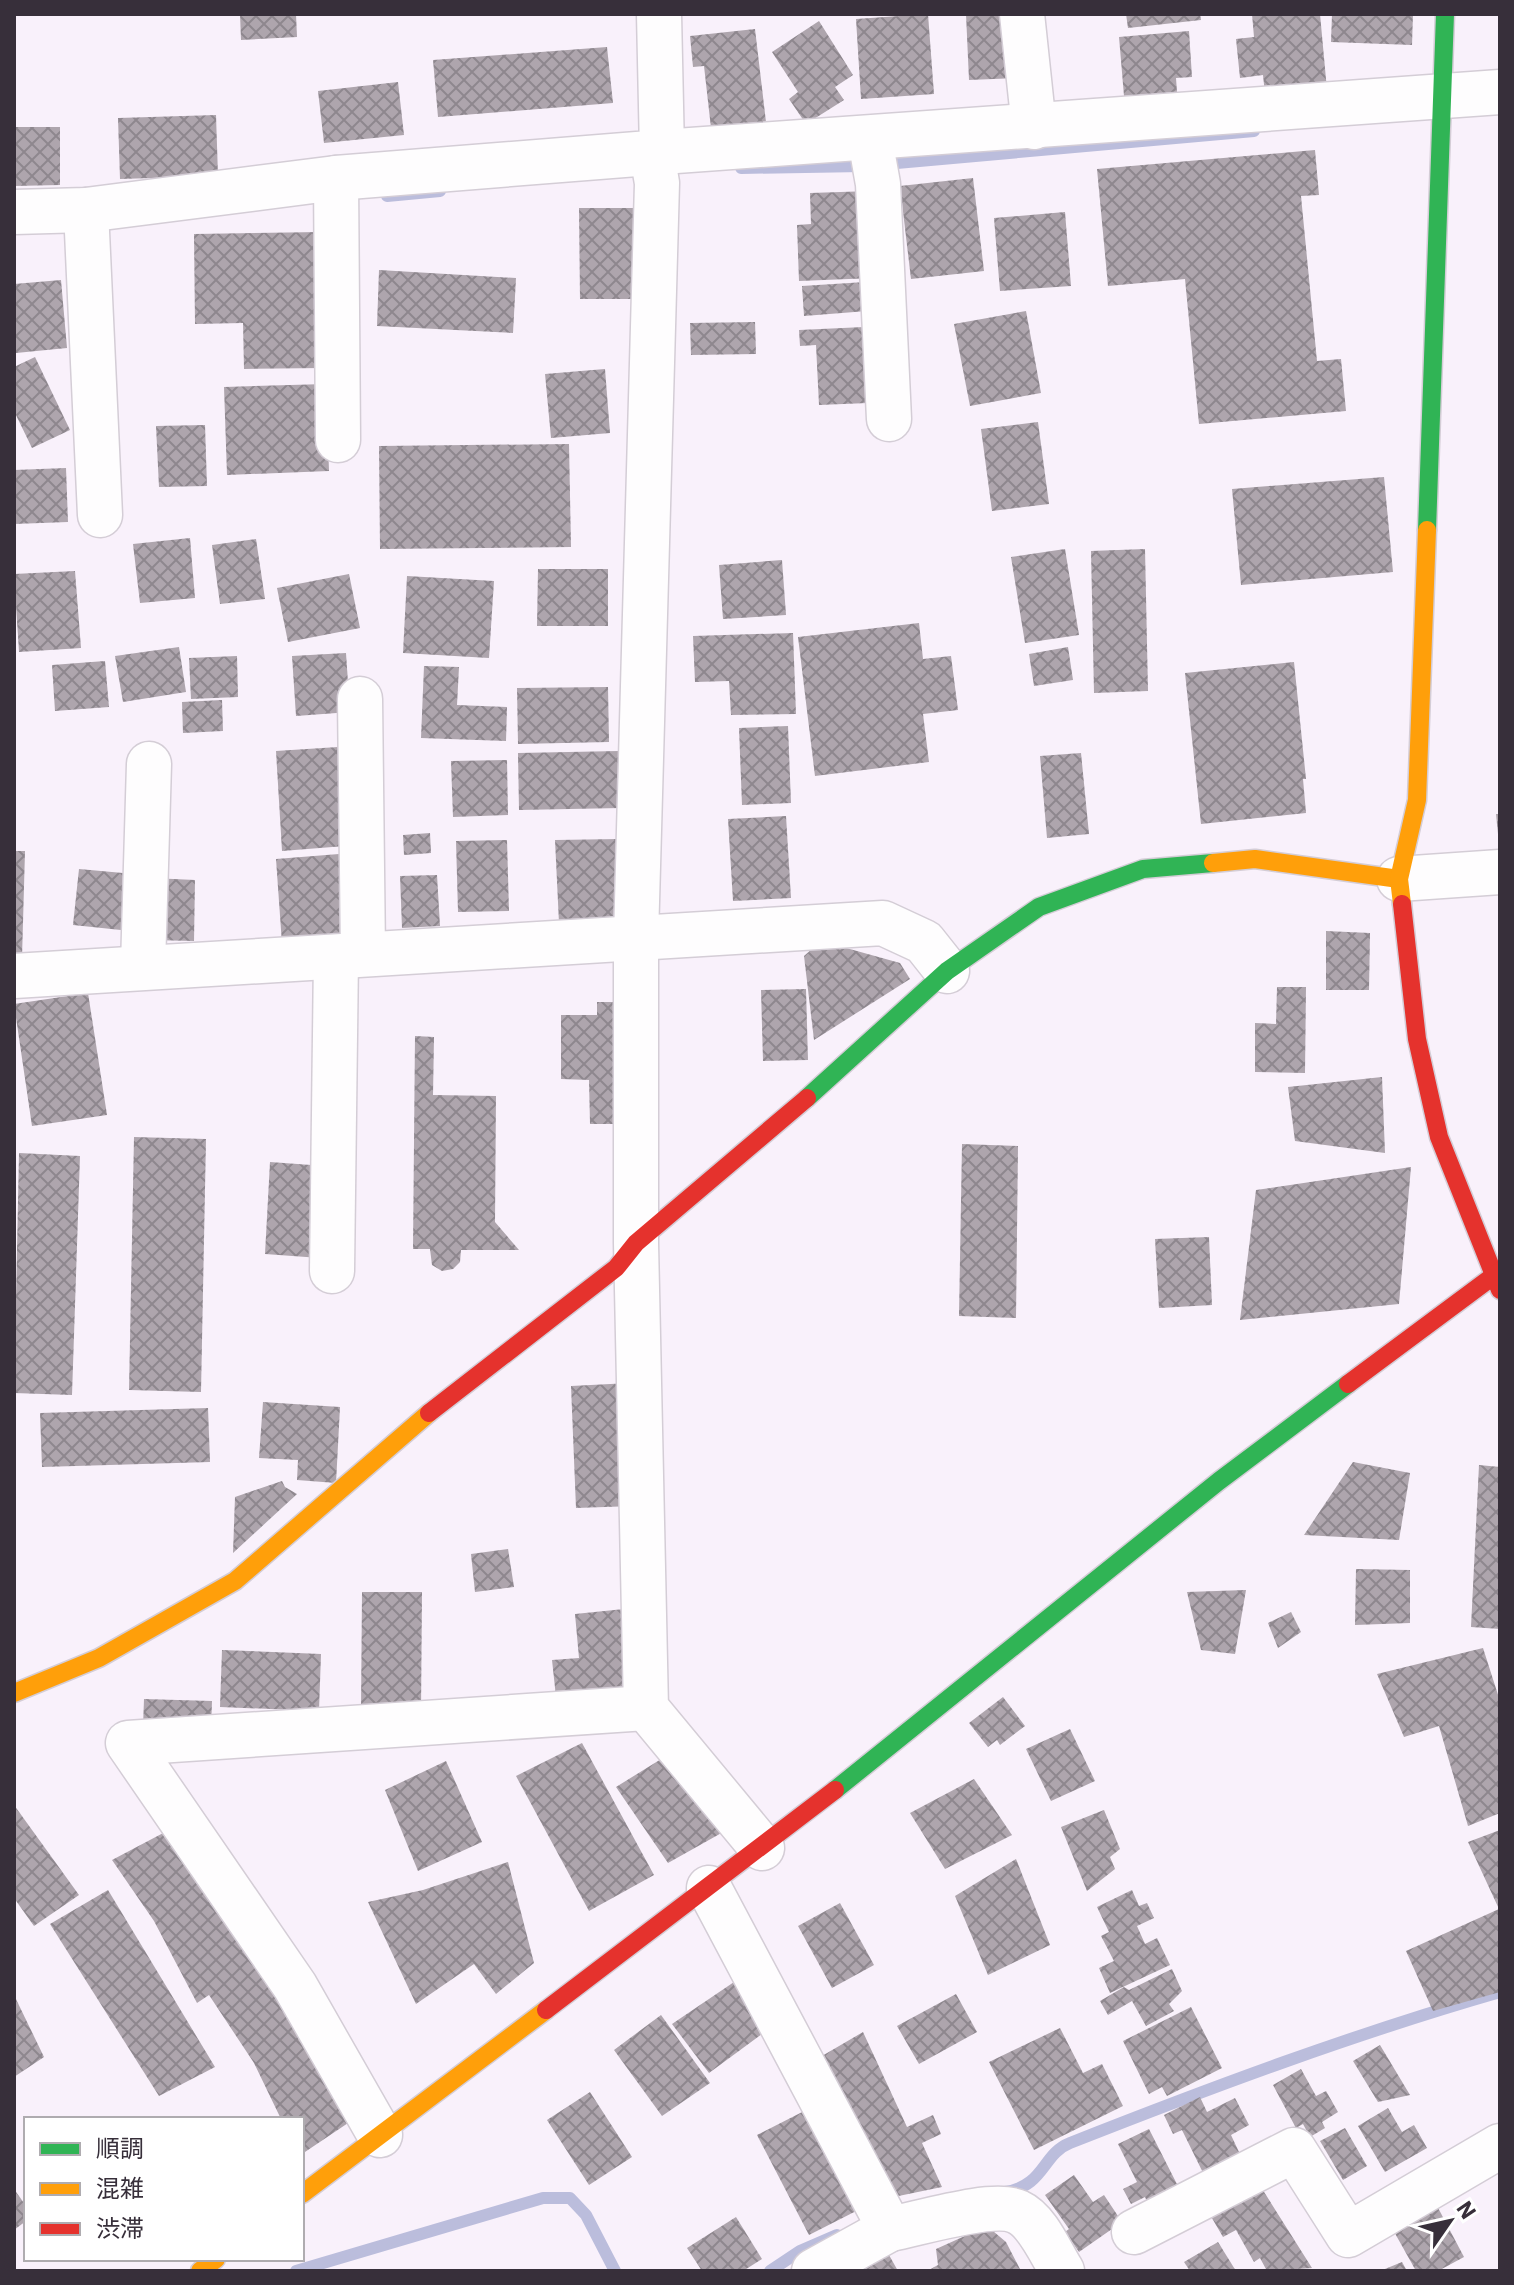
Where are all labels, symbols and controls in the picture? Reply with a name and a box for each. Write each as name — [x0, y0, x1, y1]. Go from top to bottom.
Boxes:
legend — [24, 2117, 304, 2261]
text: 順調 — [96, 2132, 144, 2164]
text: 混雑 — [96, 2172, 144, 2204]
north arrow — [1410, 2181, 1490, 2261]
text: N — [1451, 2195, 1483, 2224]
text: 渋滞 — [96, 2212, 144, 2244]

